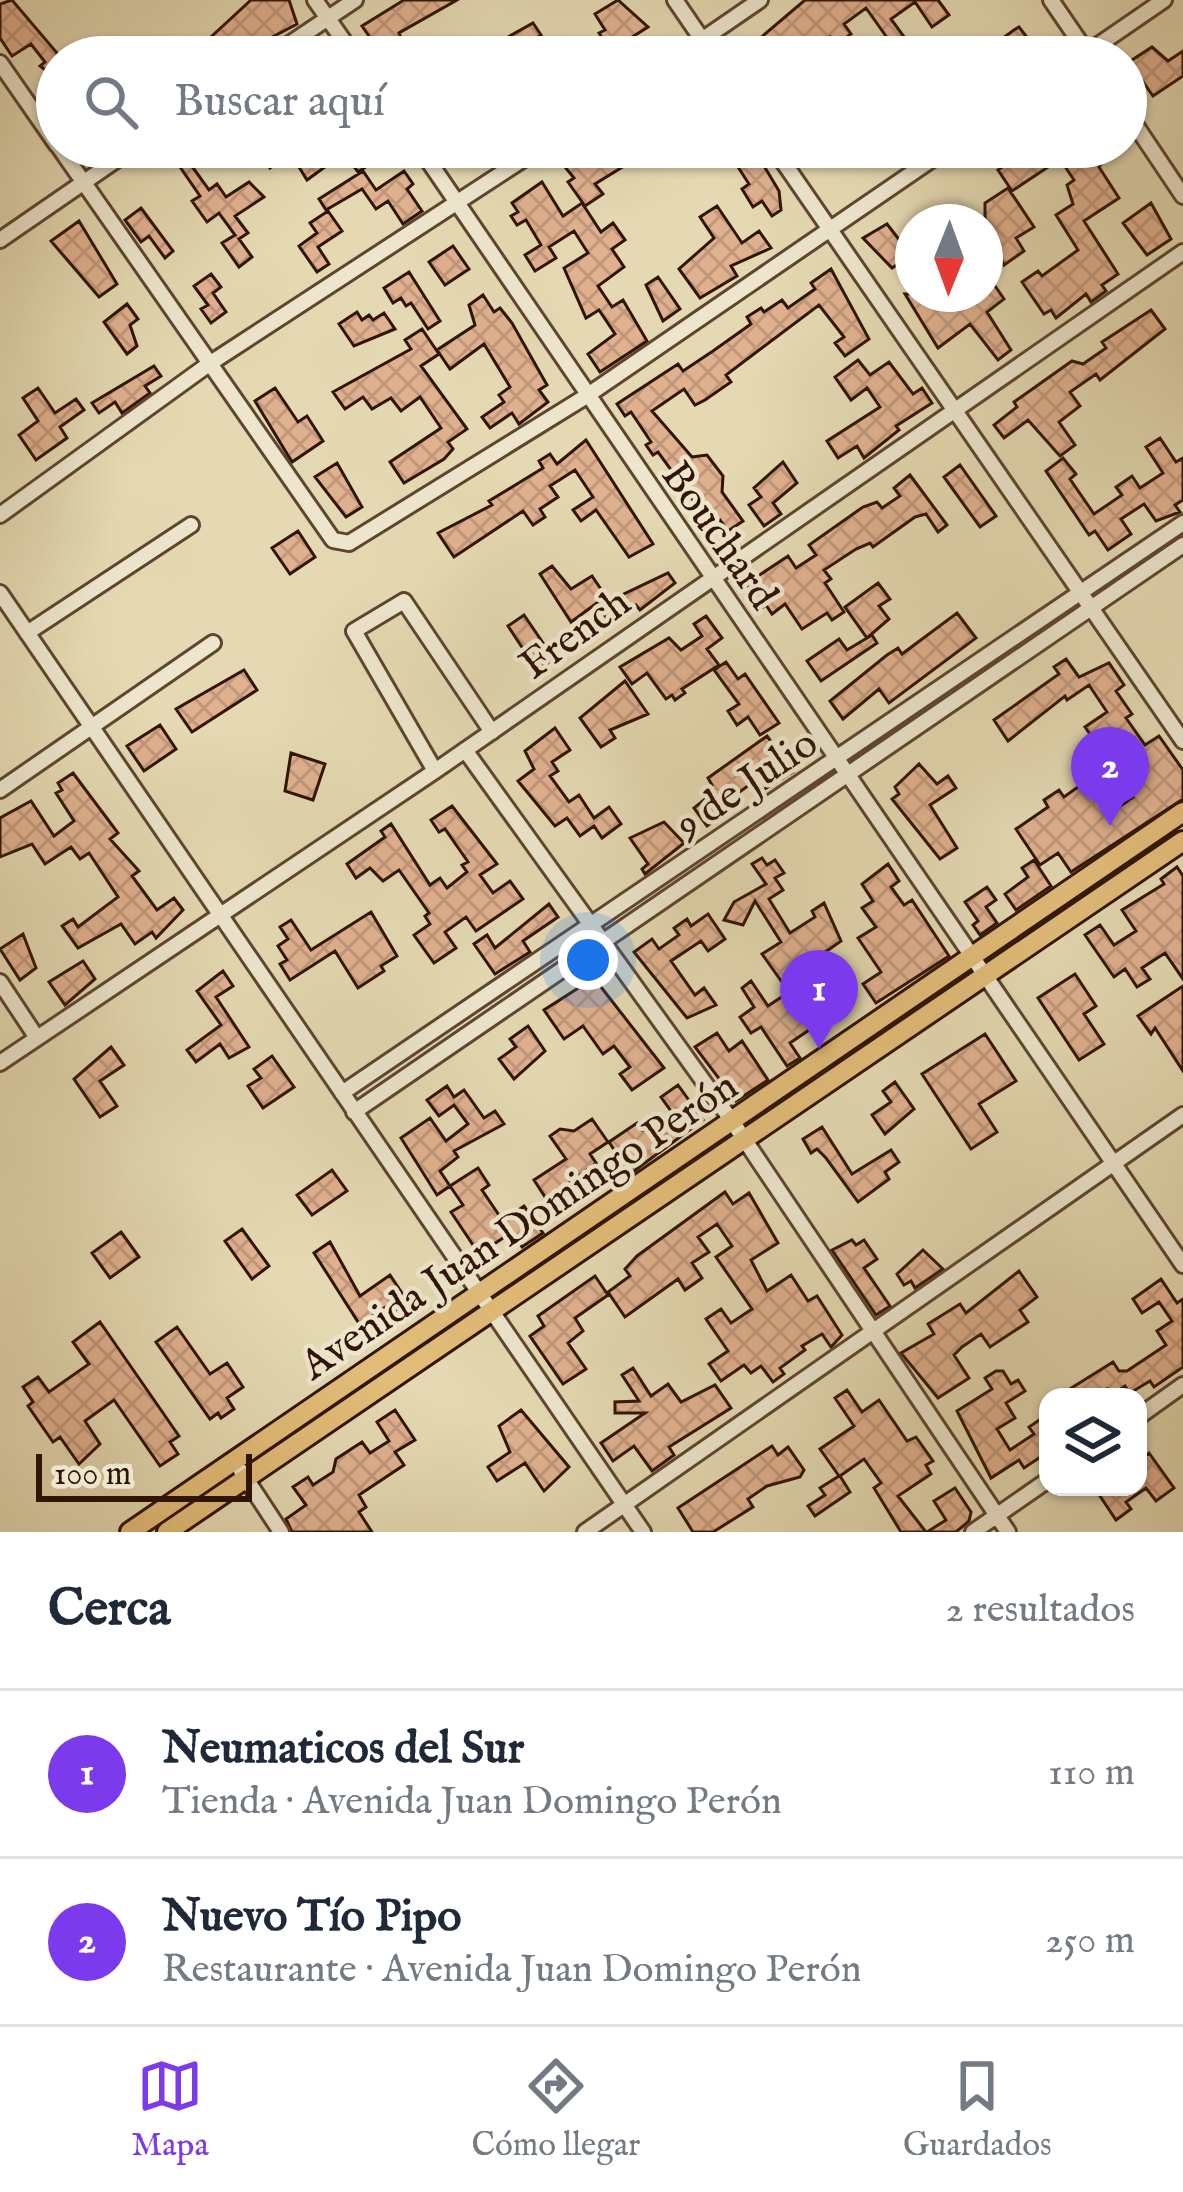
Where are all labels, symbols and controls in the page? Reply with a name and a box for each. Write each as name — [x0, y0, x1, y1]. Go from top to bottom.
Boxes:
search box — [36, 36, 1147, 168]
icon: search — [78, 69, 144, 135]
text: Buscar aquí — [174, 74, 385, 131]
north arrow — [895, 204, 1003, 312]
street label: Bouchard — [648, 452, 788, 621]
street label: French — [510, 577, 642, 693]
street label: 9 de Julio — [664, 718, 829, 853]
pin: 2 — [1071, 727, 1149, 826]
your location — [558, 930, 618, 990]
pin: 1 — [780, 950, 858, 1049]
street label: Avenida Juan Domingo Perón — [290, 1061, 749, 1394]
map controls — [1039, 1388, 1147, 1496]
button: layers — [1039, 1388, 1147, 1496]
scale bar — [36, 1448, 252, 1501]
text: 100 m — [54, 1454, 131, 1496]
text: Cerca — [48, 1578, 171, 1643]
text: 2 resultados — [946, 1586, 1135, 1635]
text: Neumaticos del Sur — [162, 1721, 524, 1778]
text: 1 — [80, 1749, 94, 1798]
text: 110 m — [1048, 1749, 1135, 1798]
text: Tienda · Avenida Juan Domingo Perón — [162, 1778, 782, 1827]
text: Nuevo Tío Pipo — [162, 1889, 461, 1946]
text: 2 — [78, 1917, 96, 1966]
text: 250 m — [1045, 1917, 1135, 1966]
text: Restaurante · Avenida Juan Domingo Perón — [162, 1946, 861, 1995]
tab: Mapa — [131, 2053, 209, 2167]
tab: Cómo llegar — [471, 2053, 640, 2167]
tab: Guardados — [903, 2053, 1052, 2167]

